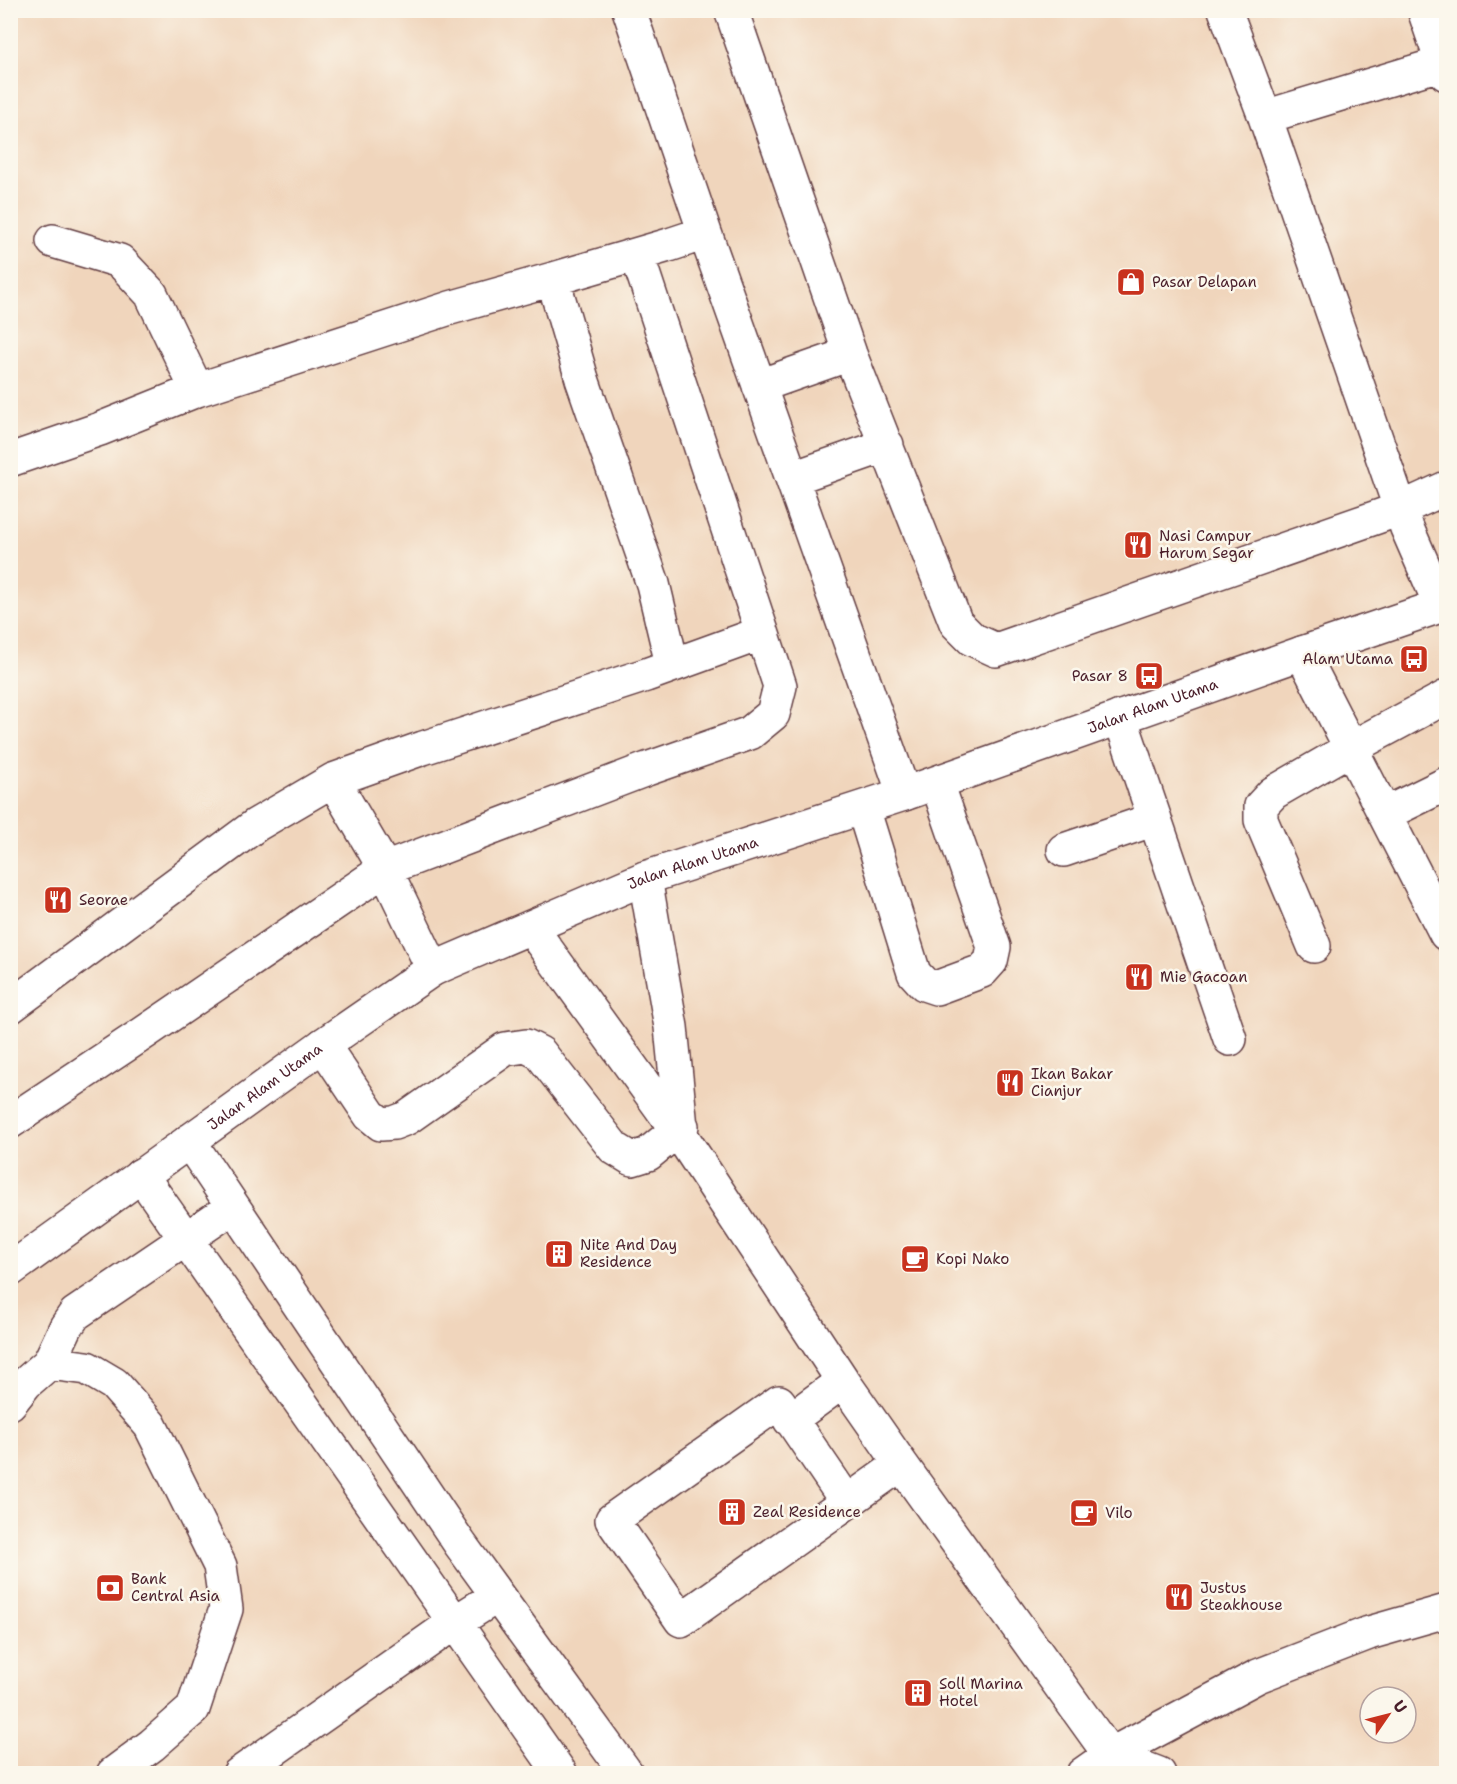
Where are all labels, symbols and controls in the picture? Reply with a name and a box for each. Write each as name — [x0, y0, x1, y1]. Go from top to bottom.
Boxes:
shop icon: Pasar Delapan — [1115, 266, 1147, 298]
place label: Pasar Delapan — [1152, 272, 1257, 292]
place label: Nasi Campur Harum Segar — [1159, 526, 1254, 563]
restaurant icon: Nasi Campur Harum Segar — [1122, 529, 1154, 561]
bus stop icon: Alam Utama — [1398, 643, 1430, 675]
place label: Alam Utama — [1303, 649, 1394, 669]
bus stop icon: Pasar 8 — [1133, 660, 1165, 692]
place label: Pasar 8 — [1072, 666, 1128, 686]
street label: Jalan Alam Utama — [1085, 673, 1221, 738]
street label: Jalan Alam Utama — [624, 832, 761, 894]
restaurant icon: Seorae — [42, 884, 74, 916]
place label: Seorae — [79, 890, 128, 910]
restaurant icon: Mie Gacoan — [1123, 961, 1155, 993]
place label: Mie Gacoan — [1160, 967, 1247, 987]
street label: Jalan Alam Utama — [204, 1038, 327, 1135]
place label: Ikan Bakar Cianjur — [1031, 1064, 1113, 1101]
restaurant icon: Ikan Bakar Cianjur — [994, 1067, 1026, 1099]
place label: Nite And Day Residence — [580, 1235, 677, 1272]
building icon: Nite And Day Residence — [543, 1238, 575, 1270]
cafe icon: Kopi Nako — [899, 1243, 931, 1275]
place label: Kopi Nako — [936, 1249, 1009, 1269]
building icon: Zeal Residence — [716, 1496, 748, 1528]
cafe icon: Vilo — [1068, 1497, 1100, 1529]
place label: Zeal Residence — [753, 1502, 861, 1522]
place label: Vilo — [1105, 1503, 1133, 1523]
place label: Bank Central Asia — [131, 1569, 221, 1606]
bank icon: Bank Central Asia — [94, 1572, 126, 1604]
place label: Justus Steakhouse — [1200, 1578, 1283, 1615]
restaurant icon: Justus Steakhouse — [1163, 1581, 1195, 1613]
place label: Soll Marina Hotel — [939, 1674, 1024, 1711]
building icon: Soll Marina Hotel — [902, 1677, 934, 1709]
north arrow — [1358, 1685, 1418, 1745]
text: U — [1388, 1696, 1412, 1717]

